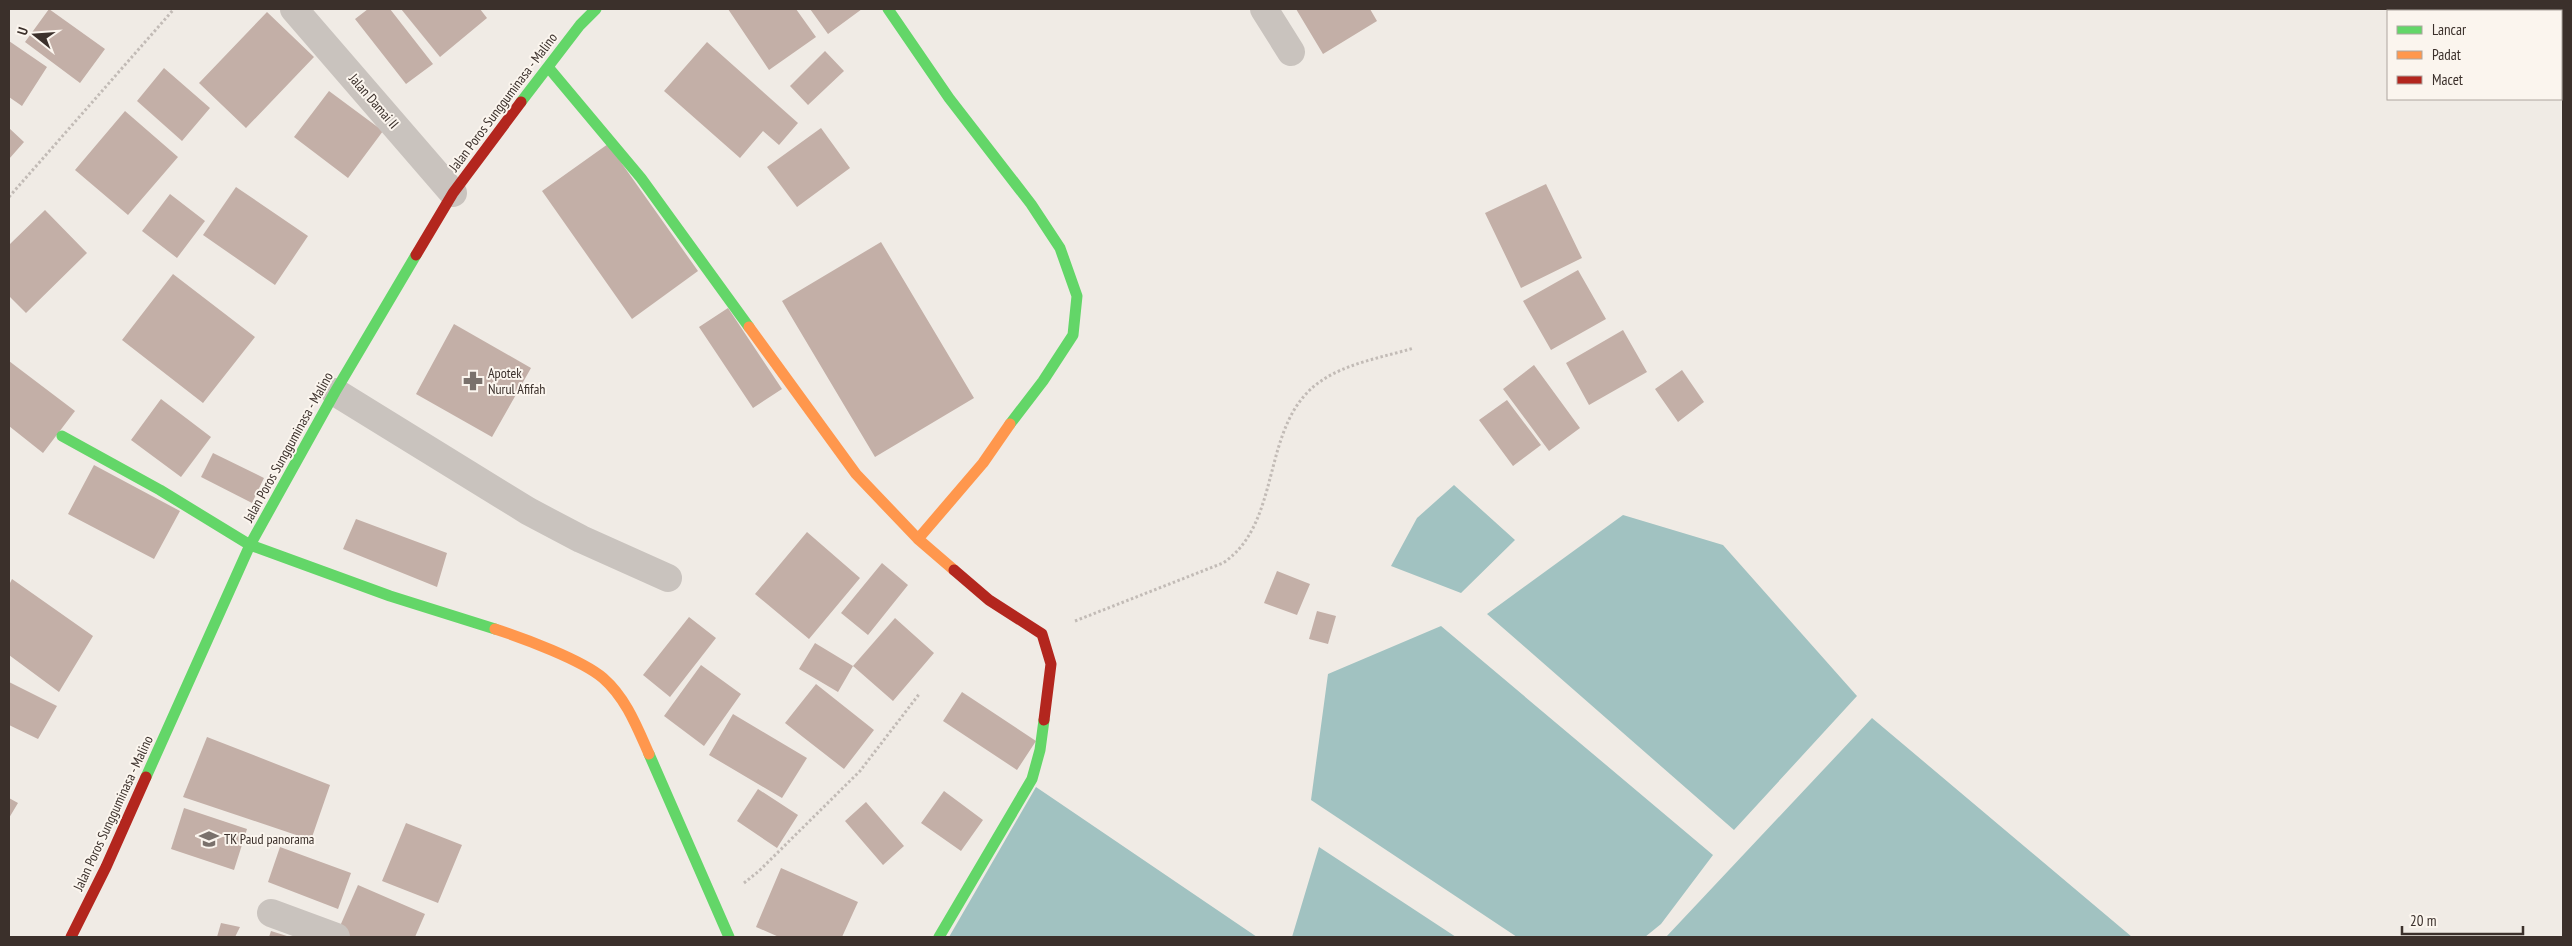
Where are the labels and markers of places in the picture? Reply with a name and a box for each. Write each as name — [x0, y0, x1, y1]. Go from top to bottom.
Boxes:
place label: Apotek Nurul Afifah — [488, 364, 545, 398]
pharmacy icon: Apotek Nurul Afifah — [462, 370, 484, 392]
school or university icon: TK Paud panorama — [198, 828, 220, 850]
place label: TK Paud panorama — [224, 830, 314, 848]

